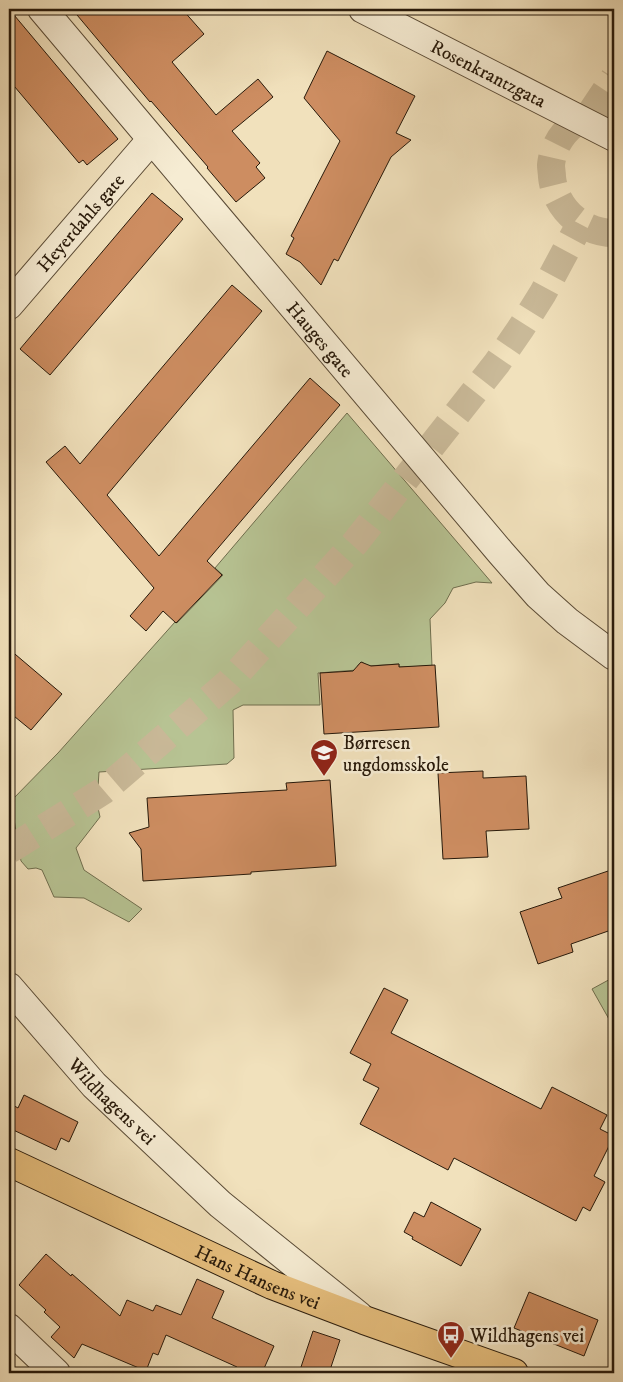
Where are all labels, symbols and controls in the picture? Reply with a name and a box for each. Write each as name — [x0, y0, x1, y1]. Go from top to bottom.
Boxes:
street label: Rosenkrantzgata — [426, 35, 549, 113]
street label: Heyerdahls gate — [33, 169, 130, 277]
street label: Hauges gate — [281, 298, 358, 383]
place label: Børresen ungdomsskole — [343, 732, 449, 777]
school or university icon: Børresen ungdomsskole — [309, 738, 339, 777]
street label: Wildhagens vei — [62, 1053, 160, 1150]
street label: Hans Hansens vei — [191, 1241, 323, 1315]
bus stop icon: Wildhagens vei — [436, 1320, 466, 1359]
place label: Wildhagens vei — [469, 1325, 584, 1348]

